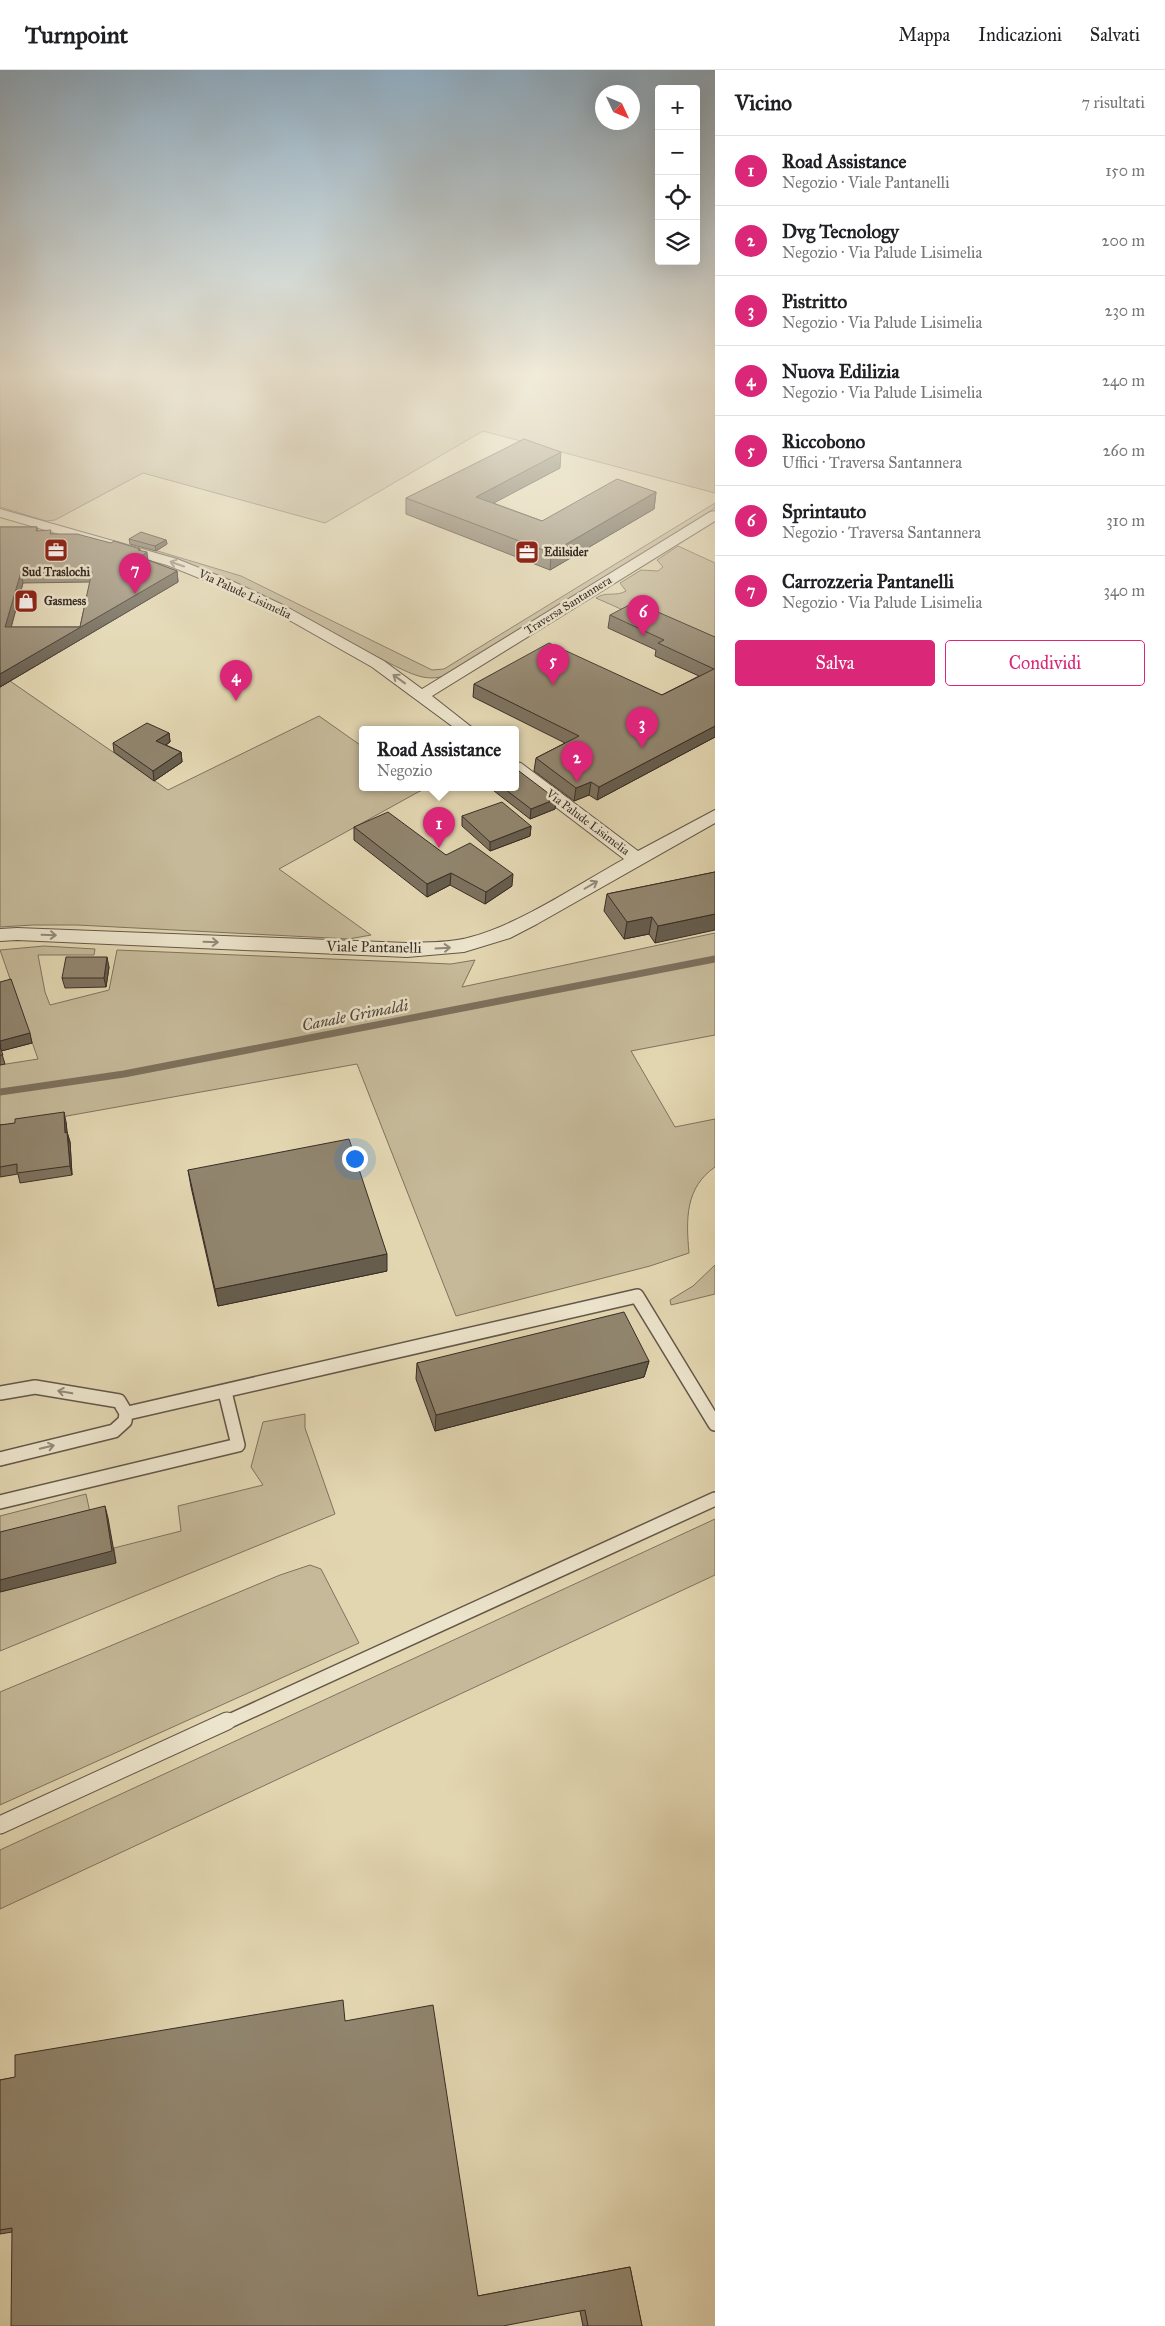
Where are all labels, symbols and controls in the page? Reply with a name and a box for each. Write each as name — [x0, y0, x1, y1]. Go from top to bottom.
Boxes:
text: Turnpoint — [25, 20, 128, 50]
text: Mappa — [898, 24, 950, 46]
text: Indicazioni — [978, 24, 1062, 46]
text: Salvati — [1090, 24, 1140, 46]
north arrow — [595, 85, 640, 130]
map controls — [655, 85, 700, 265]
button: + — [655, 85, 700, 130]
text: Vicino — [735, 90, 792, 116]
text: 7 risultati — [1082, 93, 1145, 112]
button: − — [655, 130, 700, 175]
text: Road Assistance — [782, 150, 906, 173]
text: 1 — [748, 161, 754, 180]
text: 150 m — [1105, 161, 1145, 180]
text: Negozio · Viale Pantanelli — [782, 173, 950, 192]
button: locate — [655, 175, 700, 220]
button: layers — [655, 220, 700, 265]
text: Dvg Tecnology — [782, 220, 899, 243]
text: 2 — [747, 231, 755, 250]
text: 200 m — [1102, 231, 1145, 250]
text: Negozio · Via Palude Lisimelia — [782, 243, 982, 262]
text: Pistritto — [782, 290, 847, 313]
text: 3 — [748, 301, 754, 320]
text: 230 m — [1105, 301, 1145, 320]
text: Negozio · Via Palude Lisimelia — [782, 313, 982, 332]
text: Nuova Edilizia — [782, 360, 899, 383]
text: 4 — [747, 371, 755, 390]
text: 240 m — [1102, 371, 1145, 390]
text: Negozio · Via Palude Lisimelia — [782, 383, 982, 402]
text: Riccobono — [782, 430, 865, 453]
text: 5 — [747, 441, 755, 460]
text: 260 m — [1103, 441, 1145, 460]
text: Uffici · Traversa Santannera — [782, 453, 962, 472]
text: Sprintauto — [782, 500, 866, 523]
text: 6 — [747, 511, 755, 530]
text: 310 m — [1106, 511, 1145, 530]
text: Negozio · Traversa Santannera — [782, 523, 981, 542]
office icon: Sud Traslochi — [43, 537, 69, 563]
office icon: Edilsider — [514, 539, 540, 565]
place label: Edilsider — [544, 545, 589, 559]
pin: 7 — [119, 553, 151, 594]
one-way arrow — [170, 559, 186, 568]
place label: Sud Traslochi — [22, 565, 91, 579]
street label: Via Palude Lisimelia — [196, 566, 294, 622]
text: Carrozzeria Pantanelli — [782, 570, 954, 593]
street label: Traversa Santannera — [522, 572, 615, 637]
text: 7 — [747, 581, 755, 600]
text: 340 m — [1103, 581, 1145, 600]
shop icon: Gasmess — [13, 588, 39, 614]
text: Negozio · Via Palude Lisimelia — [782, 593, 982, 612]
place label: Gasmess — [44, 594, 87, 608]
pin: 6 — [627, 595, 659, 636]
button: Salva — [735, 640, 935, 686]
button: Condividi — [945, 640, 1145, 686]
pin: 5 — [537, 644, 569, 685]
pin: 4 — [220, 660, 252, 701]
one-way arrow — [392, 674, 406, 684]
pin: 3 — [626, 707, 658, 748]
popup — [359, 726, 519, 791]
text: Road Assistance — [377, 738, 501, 761]
pin: 2 — [561, 741, 593, 782]
text: Negozio — [377, 761, 432, 780]
street label: Via Palude Lisimelia — [543, 786, 633, 858]
pin: 1 — [423, 807, 455, 848]
one-way arrow — [584, 879, 598, 889]
one-way arrow — [40, 930, 56, 940]
one-way arrow — [203, 937, 219, 946]
street label: Viale Pantanelli — [325, 937, 422, 957]
one-way arrow — [435, 943, 451, 952]
water label: Canale Grimaldi — [300, 995, 410, 1035]
your location — [342, 1146, 368, 1172]
one-way arrow — [57, 1386, 73, 1396]
one-way arrow — [39, 1442, 55, 1451]

